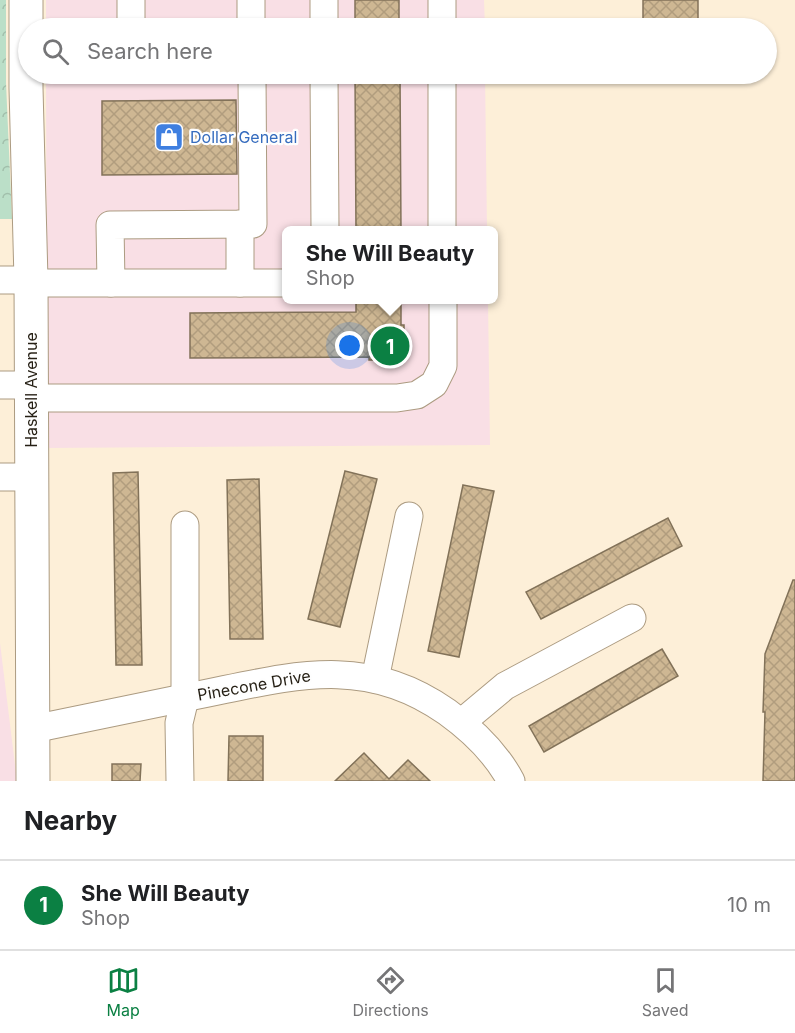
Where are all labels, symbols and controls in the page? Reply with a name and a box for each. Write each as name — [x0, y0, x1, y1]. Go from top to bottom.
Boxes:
search box — [18, 18, 777, 84]
icon: search — [39, 35, 72, 68]
text: Search here — [87, 38, 213, 64]
shop icon: Dollar General — [153, 121, 185, 153]
place label: Dollar General — [190, 127, 297, 147]
popup — [282, 226, 498, 304]
text: She Will Beauty — [306, 240, 474, 266]
text: Shop — [306, 266, 355, 290]
pin: 1 — [370, 324, 410, 368]
your location — [335, 331, 364, 360]
street label: Haskell Avenue — [21, 332, 41, 448]
street label: Pinecone Drive — [196, 665, 312, 705]
text: Nearby — [24, 805, 117, 836]
text: She Will Beauty — [81, 880, 249, 906]
text: 1 — [39, 893, 48, 917]
text: 10 m — [727, 893, 771, 917]
text: Shop — [81, 906, 130, 930]
tab: Map — [106, 964, 140, 1020]
tab: Directions — [353, 964, 429, 1020]
tab: Saved — [642, 964, 689, 1020]

